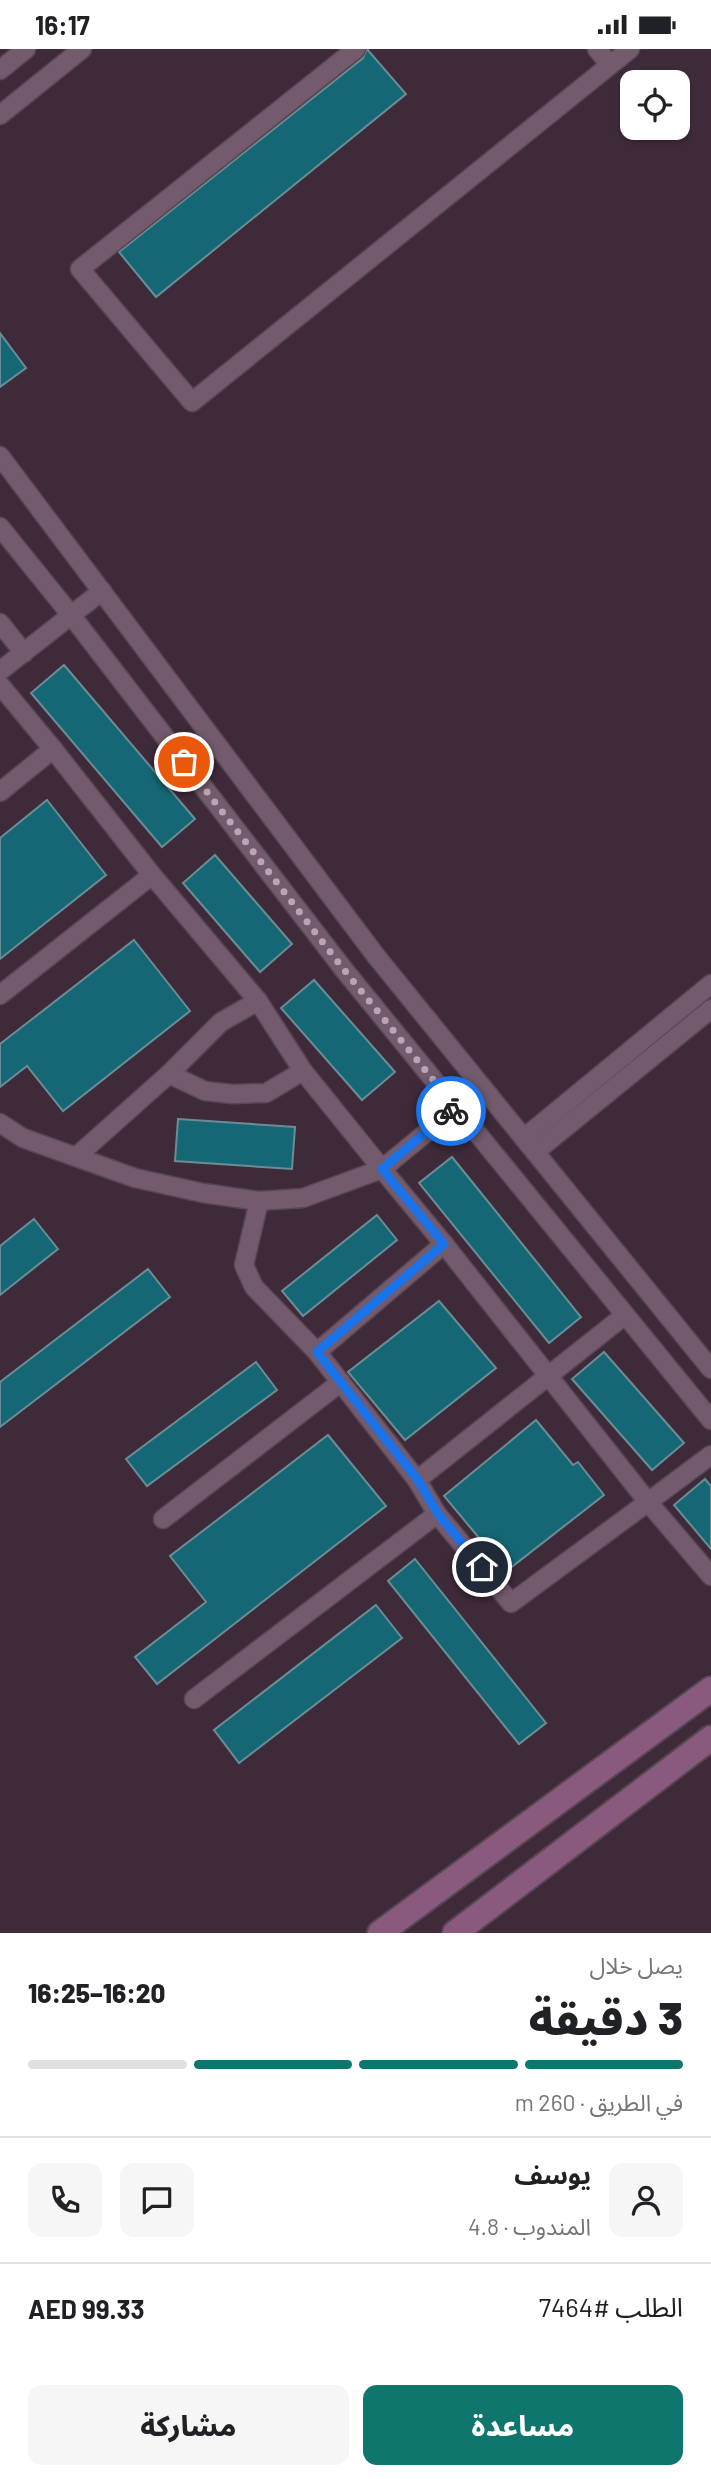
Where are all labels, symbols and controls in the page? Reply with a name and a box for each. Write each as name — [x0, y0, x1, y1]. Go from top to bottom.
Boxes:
text: 16:17 — [35, 9, 90, 40]
map controls — [620, 70, 690, 140]
button: locate — [620, 70, 690, 140]
pin — [154, 732, 214, 792]
icon: bag — [165, 743, 203, 781]
courier — [416, 1076, 486, 1146]
icon: bike — [432, 1092, 470, 1130]
pin — [452, 1537, 512, 1597]
icon: home — [463, 1548, 501, 1586]
text: يصل خلال — [590, 1951, 683, 1979]
text: 16:20–16:25 — [28, 1977, 165, 2008]
text: 3 دقيقة — [528, 1989, 683, 2044]
text: في الطريق · 260 m — [515, 2088, 683, 2116]
text: يوسف — [514, 2158, 591, 2189]
button: phone — [28, 2163, 102, 2237]
button: chat — [120, 2163, 194, 2237]
button: person — [609, 2163, 683, 2237]
text: المندوب · 4.8 — [468, 2212, 591, 2240]
text: الطلب #7464 — [539, 2291, 683, 2322]
text: AED 99.33 — [28, 2293, 145, 2324]
button: مشاركة — [28, 2385, 349, 2465]
button: مساعدة — [363, 2385, 683, 2465]

